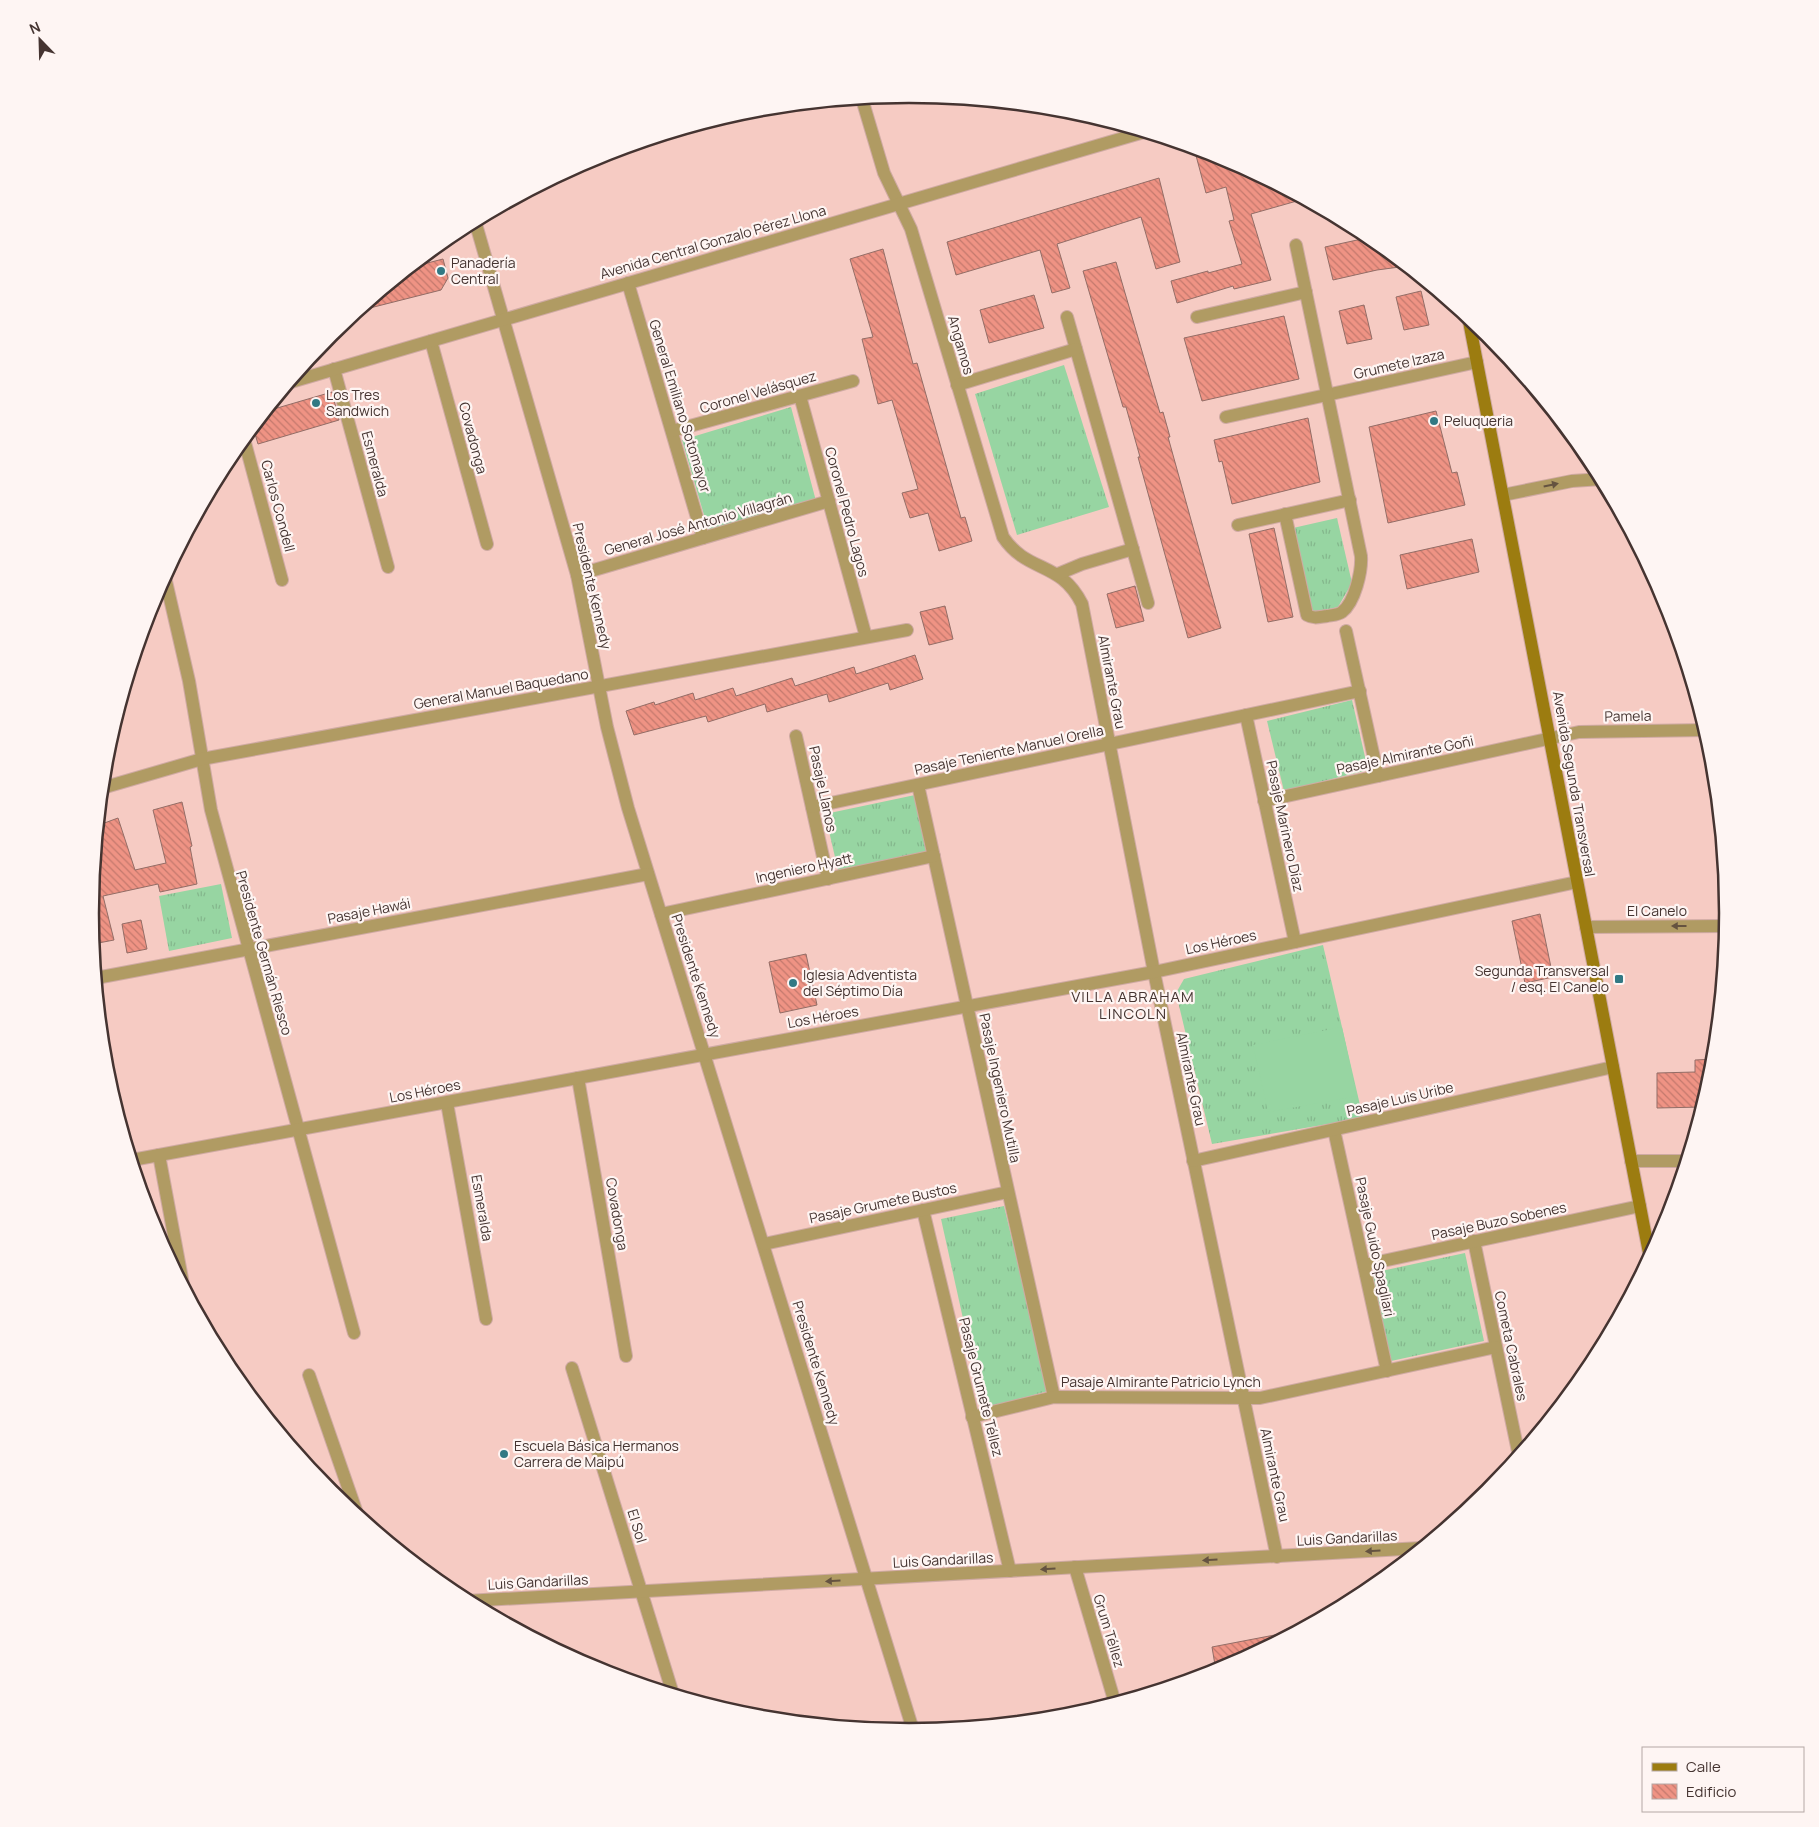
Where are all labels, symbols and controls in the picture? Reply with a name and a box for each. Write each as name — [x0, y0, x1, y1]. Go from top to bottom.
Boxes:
north arrow — [15, 15, 65, 65]
text: N — [26, 17, 43, 38]
street label: Avenida Central Gonzalo Pérez Llona — [598, 200, 828, 283]
place label: Panadería Central — [451, 253, 516, 288]
marker: Panadería Central — [435, 265, 447, 277]
street label: Angamos — [944, 313, 979, 377]
street label: General Emiliano Sotomayor — [645, 317, 716, 495]
street label: Grumete Izaza — [1352, 344, 1446, 383]
street label: Coronel Velásquez — [697, 366, 818, 417]
place label: Los Tres Sandwich — [326, 385, 389, 420]
marker: Los Tres Sandwich — [310, 397, 322, 409]
street label: Covadonga — [455, 400, 492, 476]
place label: Peluqueria — [1444, 411, 1513, 430]
marker: Peluqueria — [1428, 415, 1440, 427]
street label: Esmeralda — [358, 429, 393, 499]
street label: Coronel Pedro Lagos — [821, 445, 874, 579]
street label: Carlos Condell — [257, 458, 300, 554]
one-way arrow — [1543, 481, 1559, 489]
street label: General José Antonio Villagrán — [602, 488, 794, 559]
street label: Presidente Kennedy — [569, 521, 616, 652]
street label: Almirante Grau — [1094, 633, 1131, 730]
street label: General Manuel Baquedano — [412, 664, 590, 713]
street label: Avenida Segunda Transversal — [1549, 690, 1600, 878]
street label: Pamela — [1604, 706, 1652, 725]
street label: Pasaje Teniente Manuel Orella — [913, 720, 1105, 779]
street label: Pasaje Almirante Goñi — [1335, 731, 1475, 778]
street label: Pasaje Llanos — [805, 744, 842, 834]
street label: Pasaje Marinero Díaz — [1262, 759, 1309, 893]
street label: Ingeniero Hyatt — [754, 848, 854, 887]
street label: Presidente Germán Riesco — [232, 868, 297, 1037]
street label: Pasaje Hawái — [326, 893, 412, 928]
street label: El Canelo — [1627, 901, 1687, 920]
street label: Presidente Kennedy — [667, 911, 726, 1041]
one-way arrow — [1671, 922, 1687, 930]
street label: Los Héroes — [1184, 925, 1258, 958]
place label: Segunda Transversal / esq. El Canelo — [1475, 961, 1609, 996]
place label: Iglesia Adventista del Séptimo Día — [803, 965, 917, 1000]
marker: Segunda Transversal / esq. El Canelo — [1613, 973, 1625, 985]
marker: Iglesia Adventista del Séptimo Día — [787, 977, 799, 989]
district label: VILLA ABRAHAM LINCOLN — [1071, 986, 1195, 1024]
street label: Los Héroes — [786, 1001, 860, 1032]
street label: Pasaje Ingeniero Mutilla — [975, 1011, 1026, 1164]
street label: Almirante Grau — [1172, 1030, 1211, 1127]
street label: Los Héroes — [388, 1074, 462, 1107]
street label: Pasaje Luis Uribe — [1345, 1077, 1455, 1120]
street label: Esmeralda — [467, 1173, 498, 1243]
street label: Pasaje Guido Spagliari — [1351, 1175, 1400, 1318]
street label: Covadonga — [602, 1176, 633, 1252]
street label: Pasaje Grumete Bustos — [807, 1178, 958, 1227]
street label: Pasaje Buzo Sobenes — [1430, 1197, 1568, 1244]
street label: Cometa Cabrales — [1491, 1289, 1532, 1403]
street label: Presidente Kennedy — [789, 1298, 845, 1428]
street label: Pasaje Grumete Téllez — [955, 1315, 1008, 1458]
street label: Pasaje Almirante Patricio Lynch — [1061, 1372, 1261, 1391]
street label: Almirante Grau — [1256, 1426, 1295, 1523]
place label: Escuela Básica Hermanos Carrera de Maipú — [514, 1436, 679, 1471]
marker: Escuela Básica Hermanos Carrera de Maipú — [498, 1448, 510, 1460]
street label: El Sol — [623, 1507, 652, 1545]
street label: Luis Gandarillas — [1296, 1525, 1398, 1550]
street label: Luis Gandarillas — [892, 1547, 994, 1572]
one-way arrow — [1364, 1548, 1380, 1556]
one-way arrow — [1202, 1557, 1218, 1565]
one-way arrow — [1040, 1565, 1056, 1573]
street label: Luis Gandarillas — [487, 1569, 589, 1594]
one-way arrow — [825, 1577, 841, 1585]
street label: Grum Téllez — [1089, 1592, 1130, 1670]
legend — [1642, 1747, 1804, 1812]
text: Calle — [1686, 1756, 1721, 1777]
text: Edificio — [1686, 1781, 1737, 1802]

